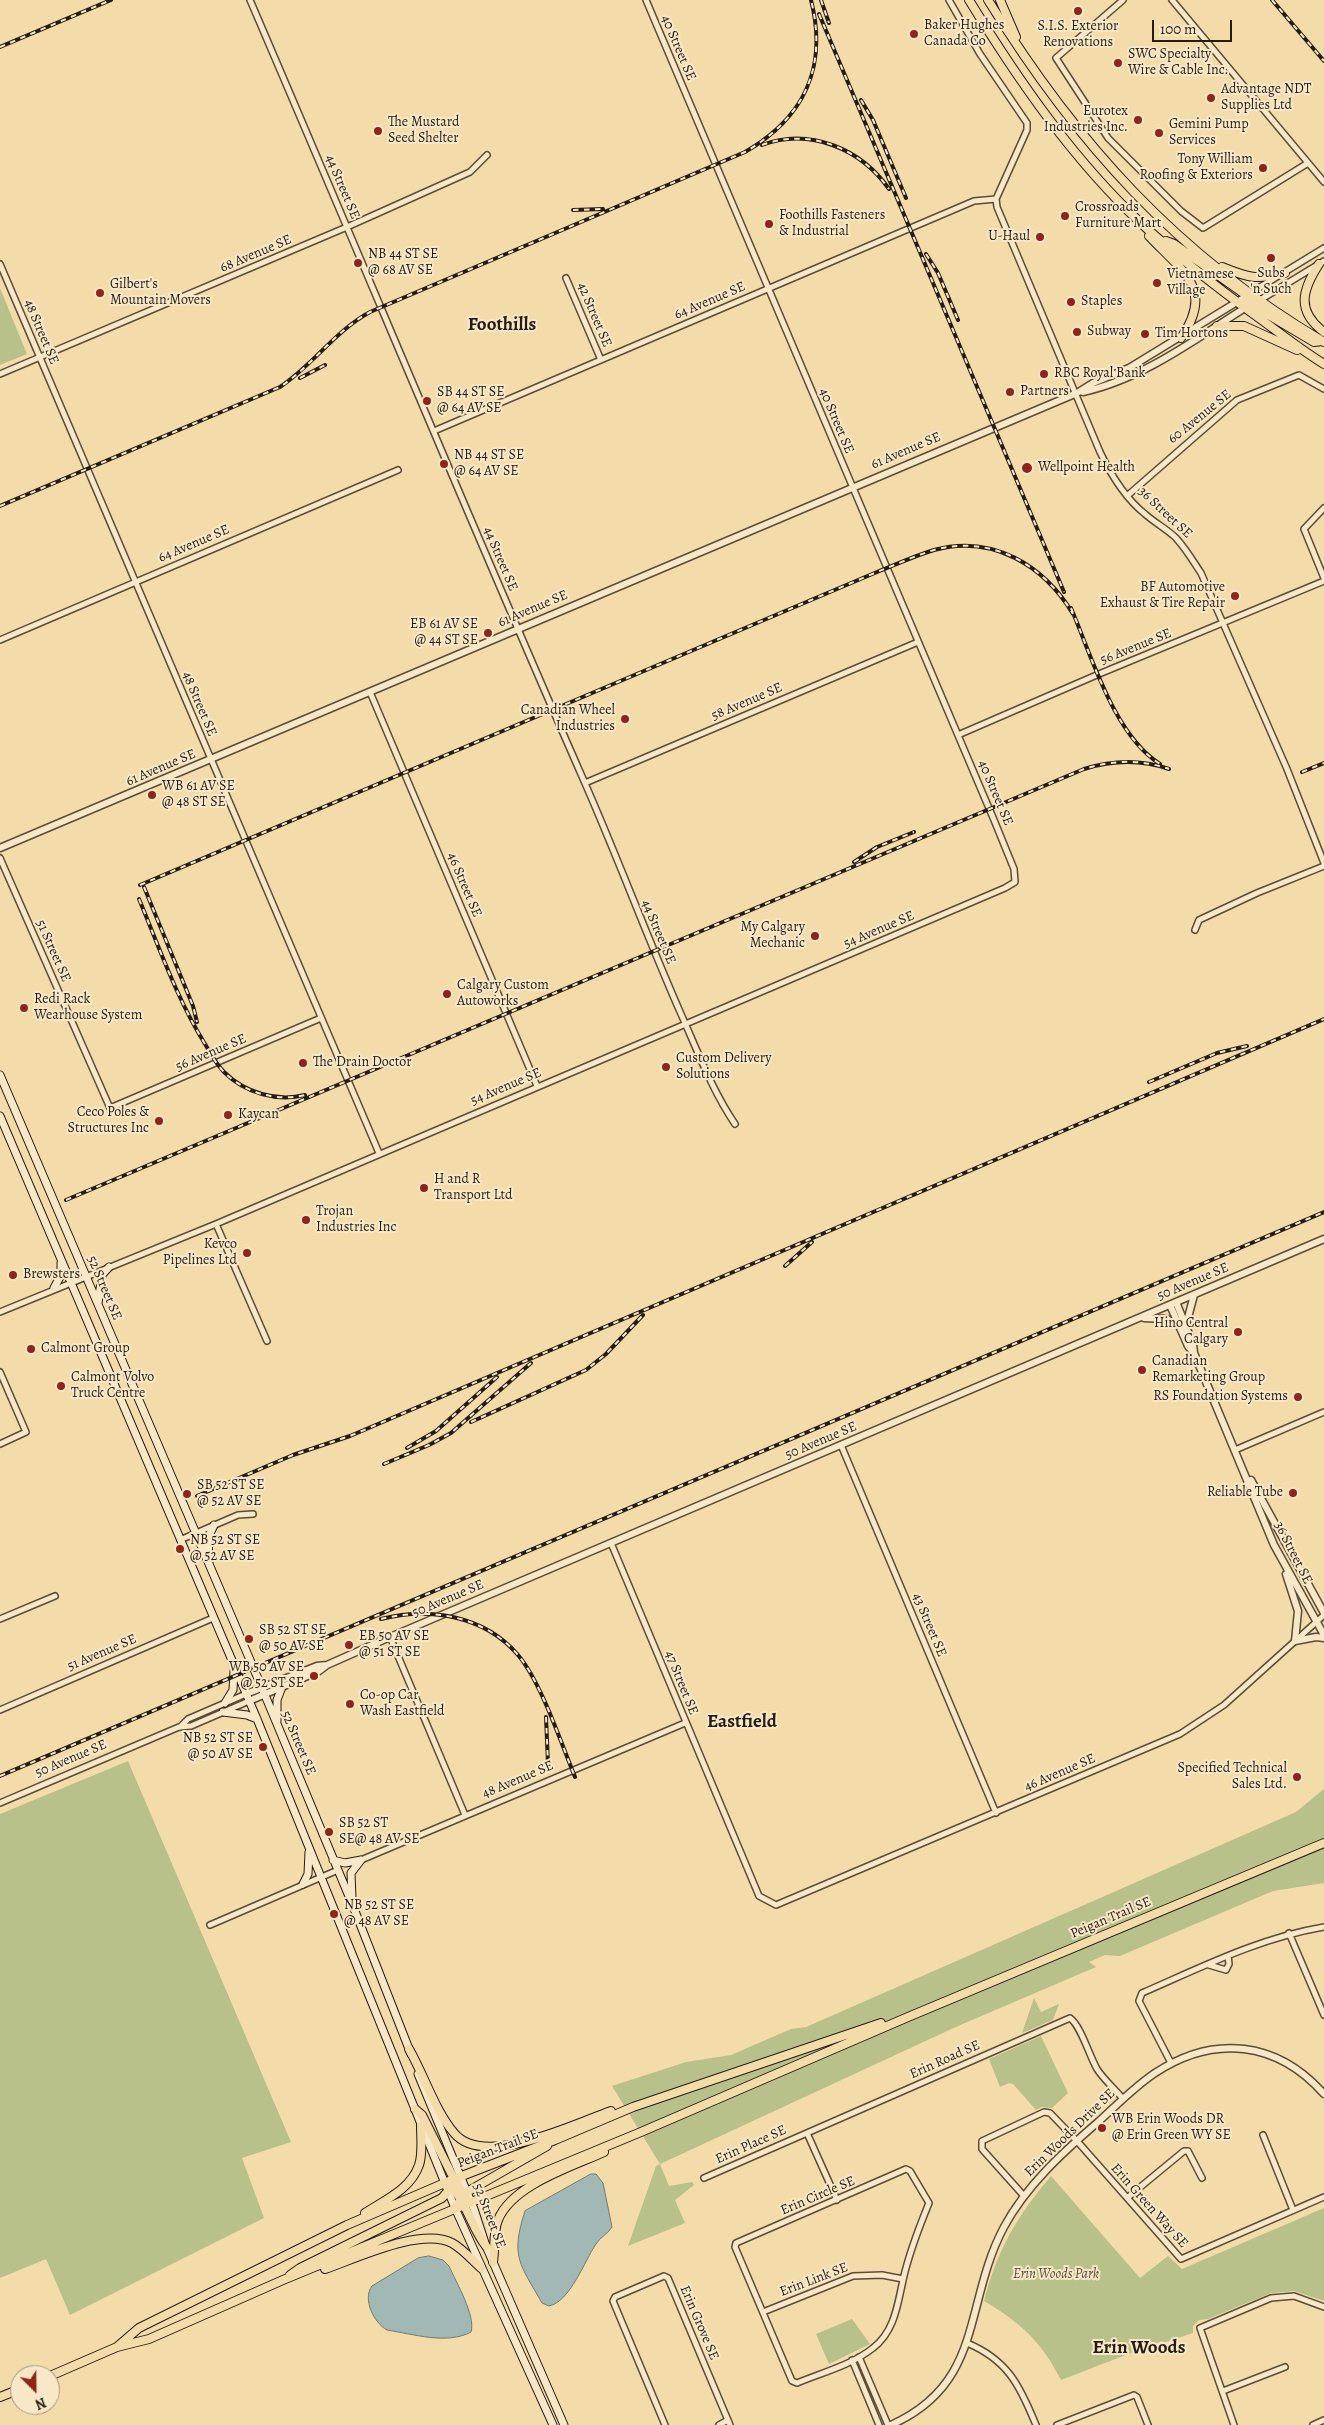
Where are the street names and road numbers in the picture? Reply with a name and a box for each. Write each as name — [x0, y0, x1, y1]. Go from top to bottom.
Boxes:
street label: 40 Street SE — [657, 13, 699, 83]
street label: 44 Street SE — [321, 152, 363, 222]
street label: 68 Avenue SE — [218, 231, 294, 277]
street label: 64 Avenue SE — [672, 278, 748, 324]
street label: 42 Street SE — [573, 280, 615, 350]
street label: 48 Street SE — [20, 297, 62, 367]
street label: 40 Street SE — [815, 386, 857, 456]
street label: 60 Avenue SE — [1165, 386, 1235, 448]
street label: 61 Avenue SE — [869, 429, 943, 473]
street label: 36 Street SE — [1134, 484, 1196, 542]
street label: 64 Avenue SE — [156, 521, 232, 567]
street label: 44 Street SE — [479, 524, 521, 594]
street label: 61 Avenue SE — [496, 587, 570, 631]
street label: 56 Avenue SE — [1098, 625, 1174, 669]
street label: 48 Street SE — [178, 669, 220, 739]
street label: 58 Avenue SE — [709, 679, 785, 725]
street label: 61 Avenue SE — [124, 746, 198, 790]
street label: 40 Street SE — [974, 758, 1016, 828]
street label: 46 Street SE — [443, 850, 485, 920]
street label: 44 Street SE — [637, 897, 679, 967]
street label: 54 Avenue SE — [841, 908, 917, 952]
street label: 51 Street SE — [32, 917, 74, 985]
street label: 56 Avenue SE — [173, 1031, 249, 1075]
street label: 54 Avenue SE — [468, 1065, 544, 1109]
street label: 52 Street SE — [83, 1253, 125, 1323]
street label: 50 Avenue SE — [1155, 1259, 1231, 1305]
street label: 50 Avenue SE — [783, 1418, 859, 1464]
street label: 36 Street SE — [1270, 1519, 1316, 1587]
street label: 50 Avenue SE — [410, 1576, 486, 1622]
street label: 43 Street SE — [908, 1590, 950, 1660]
street label: 51 Avenue SE — [65, 1631, 139, 1675]
street label: 47 Street SE — [660, 1648, 702, 1718]
street label: 52 Street SE — [277, 1708, 319, 1778]
street label: 50 Avenue SE — [33, 1736, 109, 1782]
street label: 46 Avenue SE — [1022, 1750, 1098, 1796]
street label: 48 Avenue SE — [480, 1757, 556, 1803]
street label: Peigan Trail SE — [1068, 1893, 1154, 1943]
street label: Erin Road SE — [907, 2037, 983, 2083]
street label: Erin Woods Drive SE — [1021, 2085, 1119, 2181]
street label: Erin Place SE — [713, 2122, 789, 2168]
street label: Peigan Trail SE — [455, 2126, 541, 2172]
street label: Erin Green Way SE — [1107, 2160, 1191, 2252]
street label: Erin Circle SE — [778, 2173, 858, 2219]
street label: 52 Street SE — [469, 2181, 509, 2251]
street label: Erin Link SE — [777, 2259, 851, 2301]
street label: Erin Grove SE — [676, 2283, 722, 2363]

